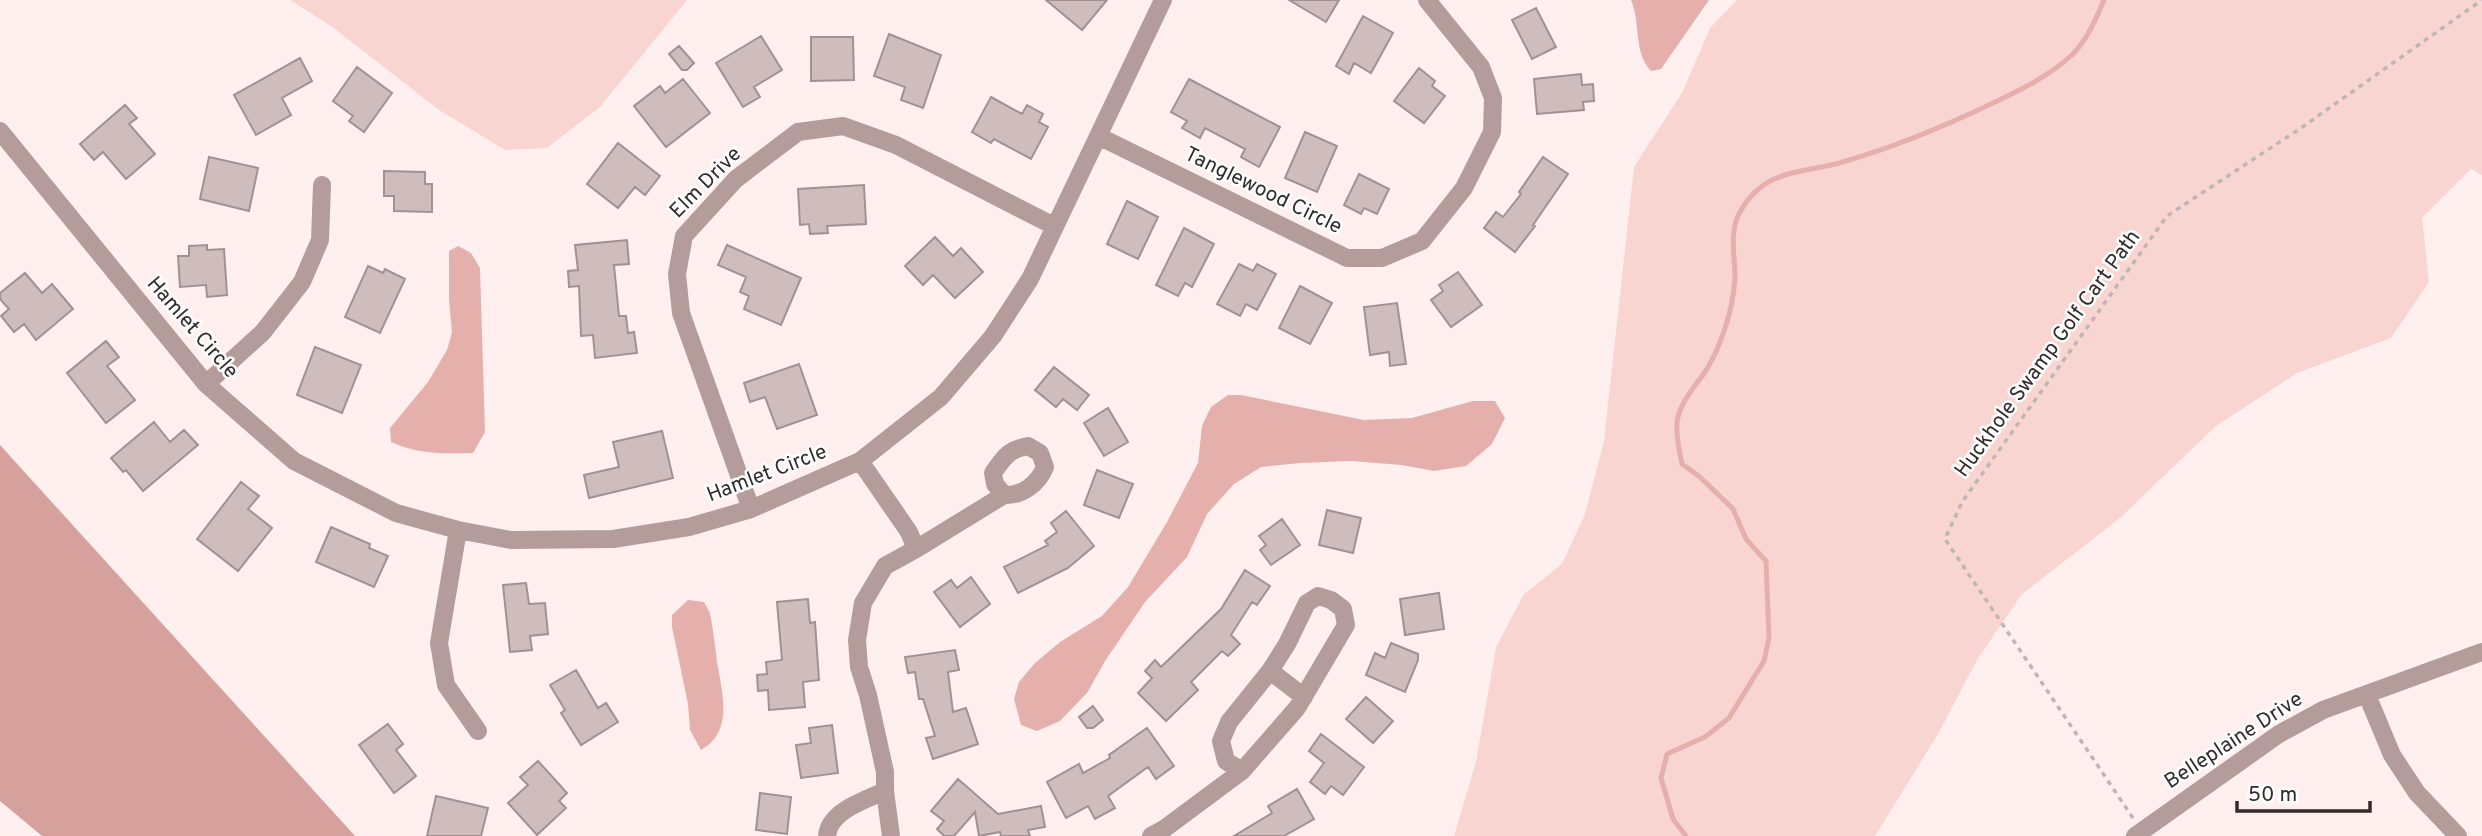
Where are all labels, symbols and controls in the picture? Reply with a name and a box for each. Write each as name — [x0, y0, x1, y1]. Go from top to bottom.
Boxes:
street label: Elm Drive — [664, 141, 748, 225]
street label: Tanglewood Circle — [1180, 141, 1346, 241]
street label: Huckhole Swamp Golf Cart Path — [1949, 225, 2147, 483]
street label: Hamlet Circle — [140, 271, 244, 385]
street label: Hamlet Circle — [703, 439, 831, 509]
street label: Belleplaine Drive — [2160, 686, 2308, 796]
scale bar — [2237, 770, 2370, 814]
text: 50 m — [2248, 782, 2297, 809]

